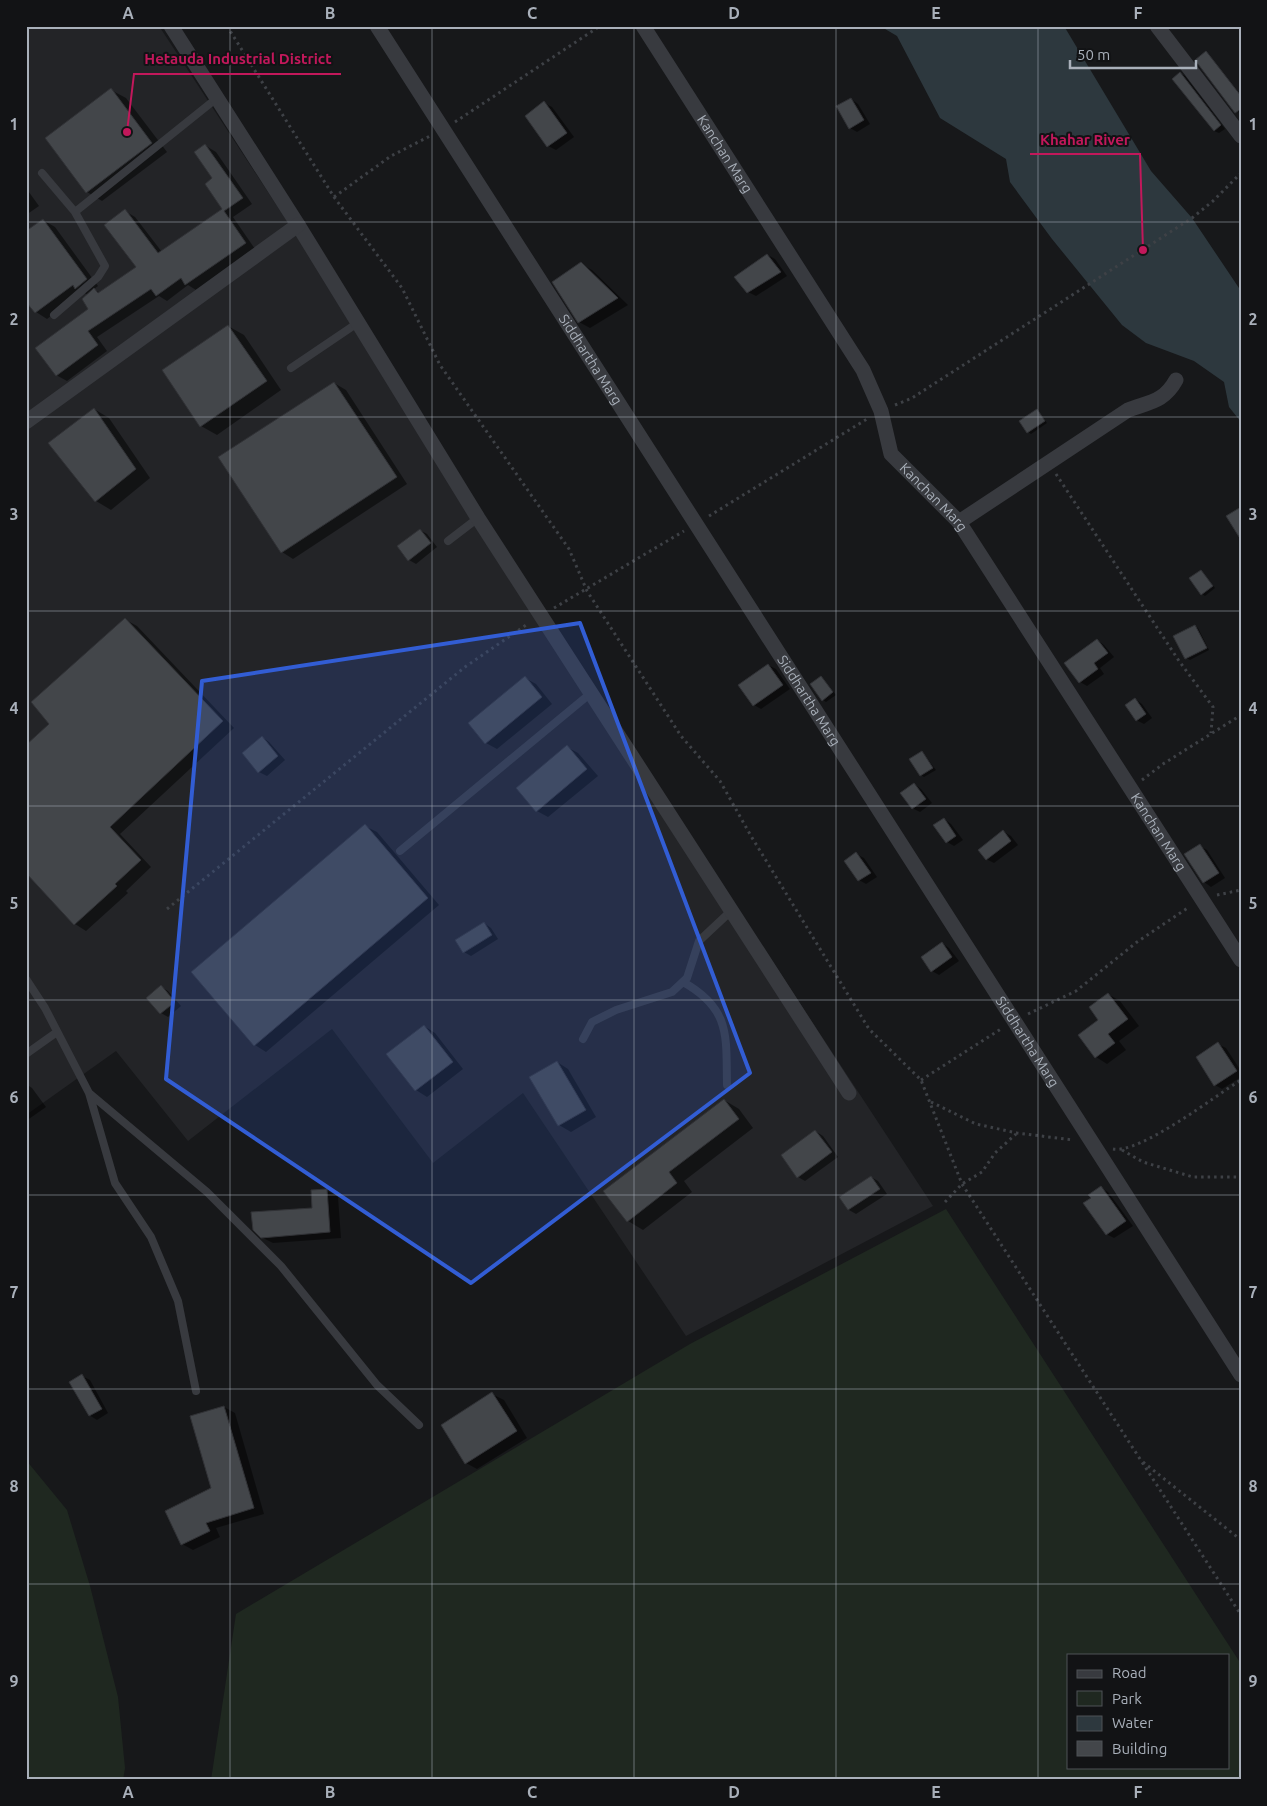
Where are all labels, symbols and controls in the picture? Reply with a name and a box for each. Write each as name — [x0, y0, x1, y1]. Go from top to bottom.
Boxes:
text: A — [122, 4, 134, 22]
text: B — [325, 4, 335, 22]
text: C — [527, 4, 537, 22]
text: D — [728, 4, 740, 22]
text: E — [931, 4, 941, 22]
text: F — [1134, 4, 1143, 22]
scale bar — [1070, 38, 1196, 70]
callout: Hetauda Industrial District — [134, 44, 341, 74]
text: 50 m — [1077, 46, 1110, 63]
text: Hetauda Industrial District — [144, 50, 332, 67]
street label: Kanchan Marg — [694, 112, 756, 196]
text: 1 — [9, 115, 19, 133]
text: 1 — [1248, 115, 1258, 133]
callout: Khahar River — [1030, 124, 1140, 154]
text: Khahar River — [1040, 131, 1131, 148]
text: 2 — [9, 310, 19, 328]
text: 2 — [1248, 310, 1258, 328]
street label: Siddhartha Marg — [556, 311, 625, 408]
street label: Kanchan Marg — [897, 460, 971, 534]
text: 3 — [9, 505, 19, 523]
text: 3 — [1248, 505, 1258, 523]
street label: Siddhartha Marg — [774, 652, 844, 749]
text: 4 — [9, 699, 19, 717]
text: 4 — [1248, 699, 1258, 717]
street label: Kanchan Marg — [1128, 790, 1189, 874]
text: 5 — [9, 894, 19, 912]
text: 5 — [1248, 894, 1258, 912]
street label: Siddhartha Marg — [993, 993, 1062, 1090]
text: 6 — [9, 1088, 19, 1106]
text: 6 — [1248, 1088, 1258, 1106]
text: 7 — [9, 1283, 19, 1301]
text: 7 — [1248, 1283, 1258, 1301]
text: 8 — [9, 1477, 19, 1495]
text: 8 — [1248, 1477, 1258, 1495]
legend — [1067, 1654, 1230, 1768]
text: Road — [1112, 1664, 1147, 1681]
text: 9 — [9, 1672, 19, 1690]
text: 9 — [1248, 1672, 1258, 1690]
text: Park — [1112, 1690, 1142, 1707]
text: Water — [1112, 1714, 1153, 1731]
text: Building — [1112, 1740, 1167, 1757]
text: A — [122, 1783, 134, 1801]
text: B — [325, 1783, 335, 1801]
text: C — [527, 1783, 537, 1801]
text: D — [728, 1783, 740, 1801]
text: E — [931, 1783, 941, 1801]
text: F — [1134, 1783, 1143, 1801]

